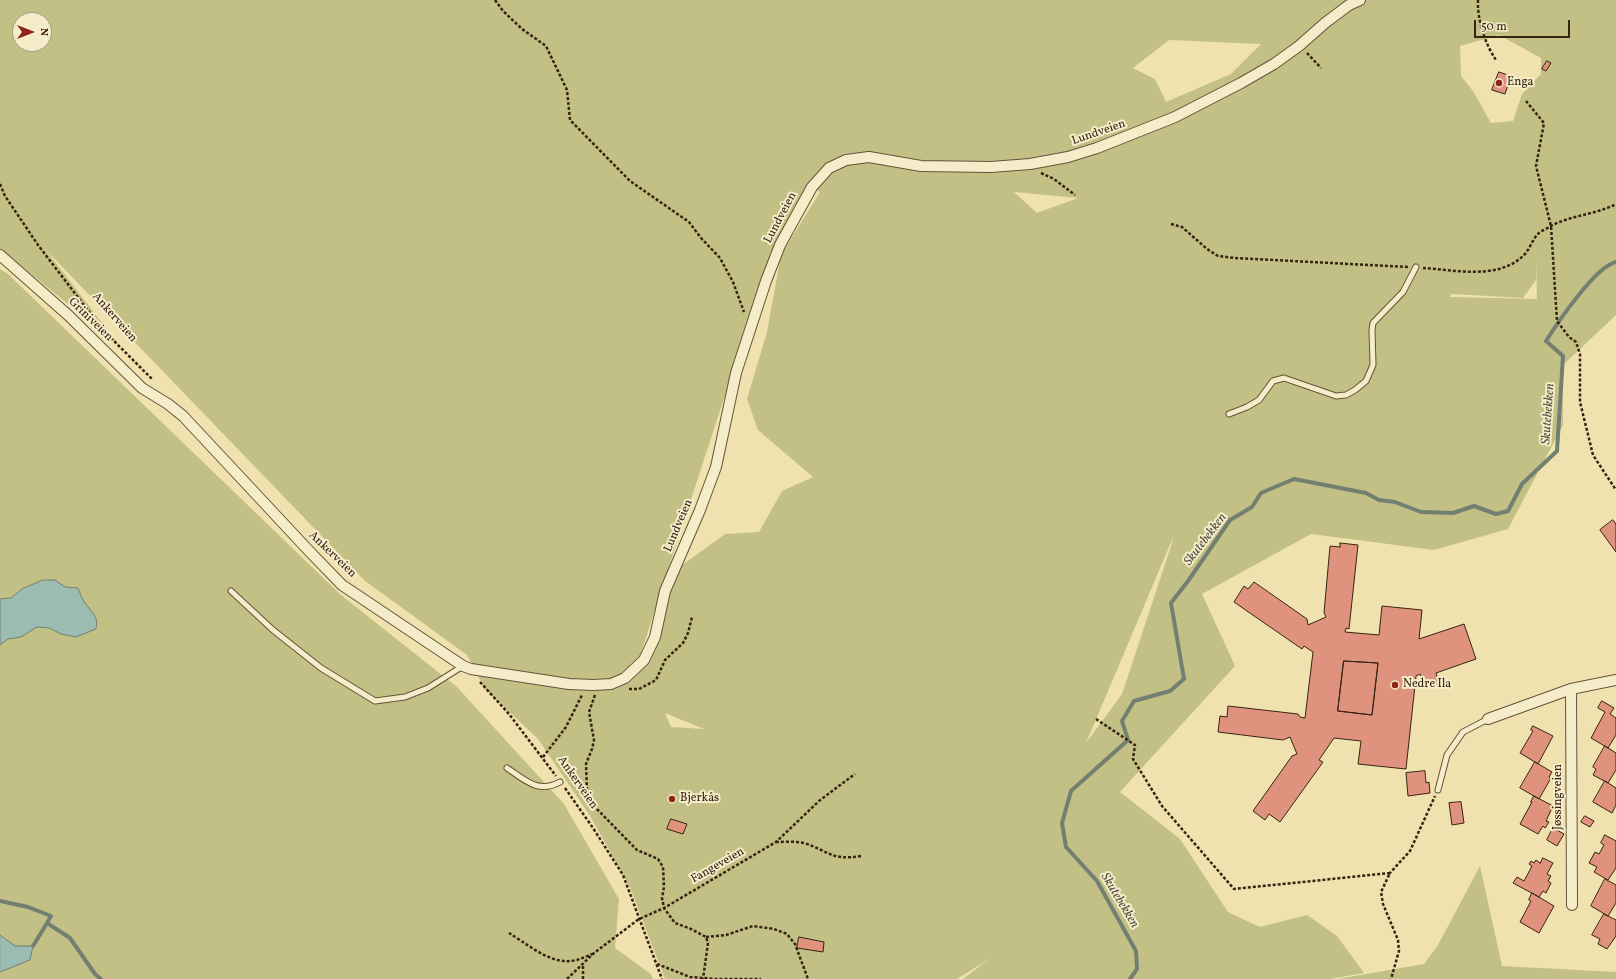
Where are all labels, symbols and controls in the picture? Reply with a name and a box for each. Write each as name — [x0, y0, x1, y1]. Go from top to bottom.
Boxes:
north arrow — [12, 12, 52, 52]
scale bar — [1476, 12, 1572, 38]
text: 50 m — [1481, 19, 1507, 35]
text: N — [36, 28, 51, 36]
place label: Enga — [1507, 76, 1533, 90]
marker: Enga — [1494, 78, 1504, 88]
street label: Lundveien — [1070, 117, 1128, 149]
street label: Lundveien — [762, 190, 800, 246]
street label: Ankerveien — [89, 290, 139, 346]
street label: Griniveien — [65, 295, 115, 345]
water label: Skutebekken — [1539, 383, 1559, 445]
street label: Lundveien — [661, 498, 697, 554]
water label: Skutebekken — [1181, 511, 1231, 569]
street label: Ankerveien — [305, 529, 359, 581]
place label: Nedre Ila — [1403, 678, 1451, 692]
marker: Nedre Ila — [1390, 680, 1400, 690]
street label: Ankerveien — [554, 754, 600, 812]
street label: Jøssingveien — [1552, 764, 1566, 830]
place label: Bjerkås — [680, 792, 719, 806]
marker: Bjerkås — [667, 794, 677, 804]
street label: Fangeveien — [689, 845, 747, 887]
water label: Skutebekken — [1096, 871, 1142, 931]

